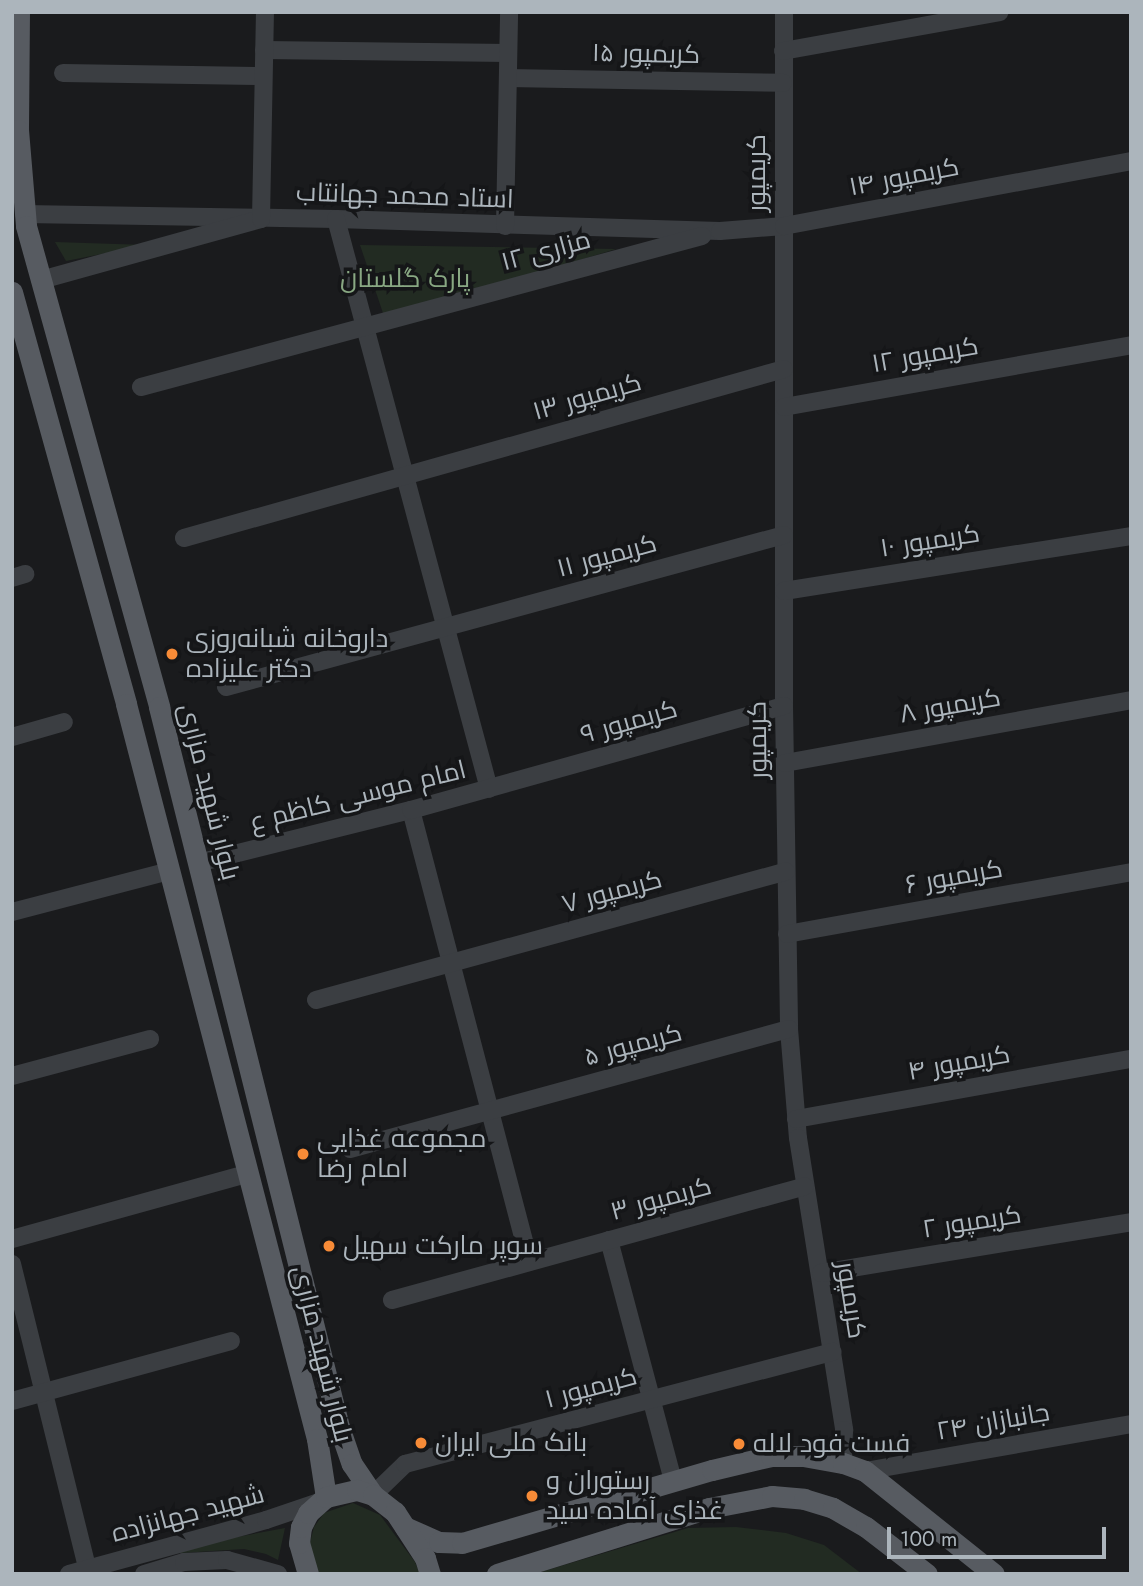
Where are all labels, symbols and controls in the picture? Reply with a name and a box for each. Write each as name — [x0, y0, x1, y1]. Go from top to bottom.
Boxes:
street label: کریمپور ۱۵ — [592, 37, 700, 71]
street label: کریمپور — [741, 134, 773, 212]
street label: کریمپور ۱۴ — [846, 151, 962, 203]
street label: استاد محمد جهانتاب — [296, 177, 514, 215]
street label: مزاری ۱۲ — [498, 224, 594, 278]
park label: پارک گلستان — [340, 263, 470, 295]
street label: کریمپور ۱۲ — [869, 330, 981, 380]
street label: کریمپور ۱۳ — [529, 367, 645, 427]
street label: کریمپور ۱۰ — [878, 518, 982, 564]
street label: کریمپور ۱۱ — [554, 528, 660, 584]
place label: داروخانه شبانه‌روزی دکتر علیزاده — [186, 623, 388, 684]
marker: داروخانه شبانه‌روزی دکتر علیزاده — [164, 646, 180, 662]
street label: کریمپور ۸ — [897, 682, 1003, 730]
street label: کریمپور ۹ — [577, 693, 681, 751]
street label: بلوار شهید مزاری — [172, 700, 246, 884]
street label: کریمپور — [742, 701, 774, 779]
street label: امام موسی کاظم ع — [247, 754, 469, 838]
street label: کریمپور ۶ — [903, 853, 1005, 901]
street label: کریمپور ۷ — [559, 864, 665, 920]
street label: کریمپور ۵ — [581, 1017, 685, 1073]
street label: کریمپور ۴ — [906, 1039, 1012, 1087]
place label: مجموعه غذایی امام رضا — [317, 1123, 486, 1184]
marker: مجموعه غذایی امام رضا — [295, 1146, 311, 1162]
street label: کریمپور ۳ — [607, 1171, 715, 1227]
street label: کریمپور ۲ — [920, 1199, 1024, 1245]
place label: سوپر مارکت سهیل — [343, 1230, 543, 1262]
marker: سوپر مارکت سهیل — [321, 1238, 337, 1254]
street label: کریمپور — [829, 1259, 873, 1341]
street label: بلوار شهید مزاری — [285, 1262, 359, 1446]
street label: کریمپور ۱ — [542, 1361, 640, 1415]
street label: جانبازان ۲۴ — [934, 1397, 1052, 1447]
place label: بانک ملی ایران — [435, 1427, 587, 1459]
place label: فست فود لاله — [753, 1428, 910, 1460]
marker: بانک ملی ایران — [413, 1435, 429, 1451]
marker: فست فود لاله — [731, 1436, 747, 1452]
place label: رستوران و غذای آماده سید — [546, 1465, 723, 1526]
street label: شهید جهانزاده — [108, 1479, 268, 1549]
marker: رستوران و غذای آماده سید — [524, 1488, 540, 1504]
scale bar — [891, 1512, 1110, 1556]
text: 100 m — [900, 1524, 957, 1554]

